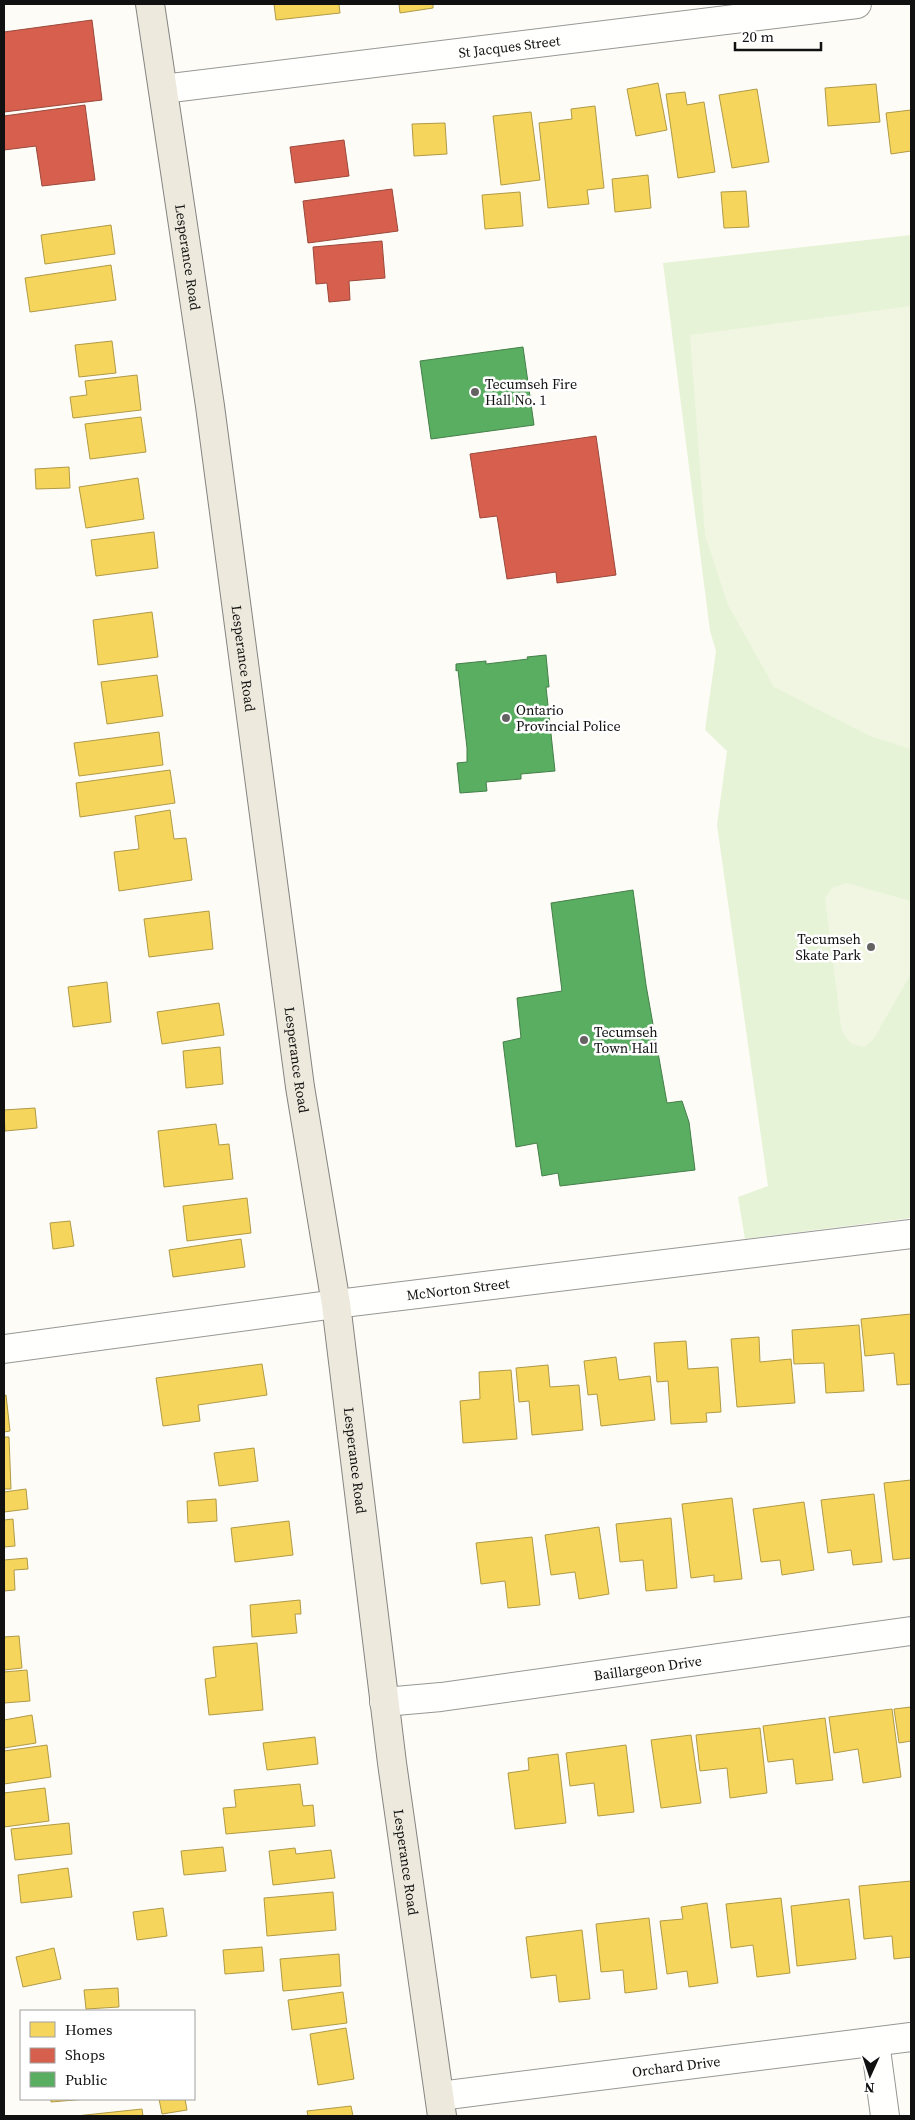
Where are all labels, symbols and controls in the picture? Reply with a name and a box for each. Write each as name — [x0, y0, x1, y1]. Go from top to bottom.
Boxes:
scale bar — [735, 20, 821, 52]
text: 20 m — [742, 26, 774, 47]
street label: St Jacques Street — [457, 30, 562, 63]
street label: Lesperance Road — [170, 203, 206, 312]
place label: Tecumseh Fire Hall No. 1 — [485, 374, 577, 410]
marker: Tecumseh Fire Hall No. 1 — [469, 386, 481, 398]
street label: Lesperance Road — [226, 604, 260, 713]
place label: Ontario Provincial Police — [516, 700, 621, 736]
marker: Ontario Provincial Police — [500, 712, 512, 724]
place label: Tecumseh Skate Park — [796, 929, 861, 965]
marker: Tecumseh Skate Park — [865, 941, 877, 953]
street label: Lesperance Road — [279, 1005, 314, 1115]
place label: Tecumseh Town Hall — [594, 1022, 658, 1058]
marker: Tecumseh Town Hall — [578, 1034, 590, 1046]
street label: McNorton Street — [406, 1273, 511, 1305]
street label: Lesperance Road — [339, 1406, 372, 1515]
street label: Baillargeon Drive — [593, 1651, 703, 1685]
street label: Lesperance Road — [389, 1808, 423, 1917]
legend — [20, 2010, 195, 2100]
text: Homes — [65, 2019, 112, 2040]
text: Shops — [65, 2044, 105, 2065]
north arrow — [845, 2050, 895, 2100]
street label: Orchard Drive — [631, 2051, 721, 2082]
text: Public — [65, 2069, 107, 2090]
text: N — [864, 2078, 875, 2098]

